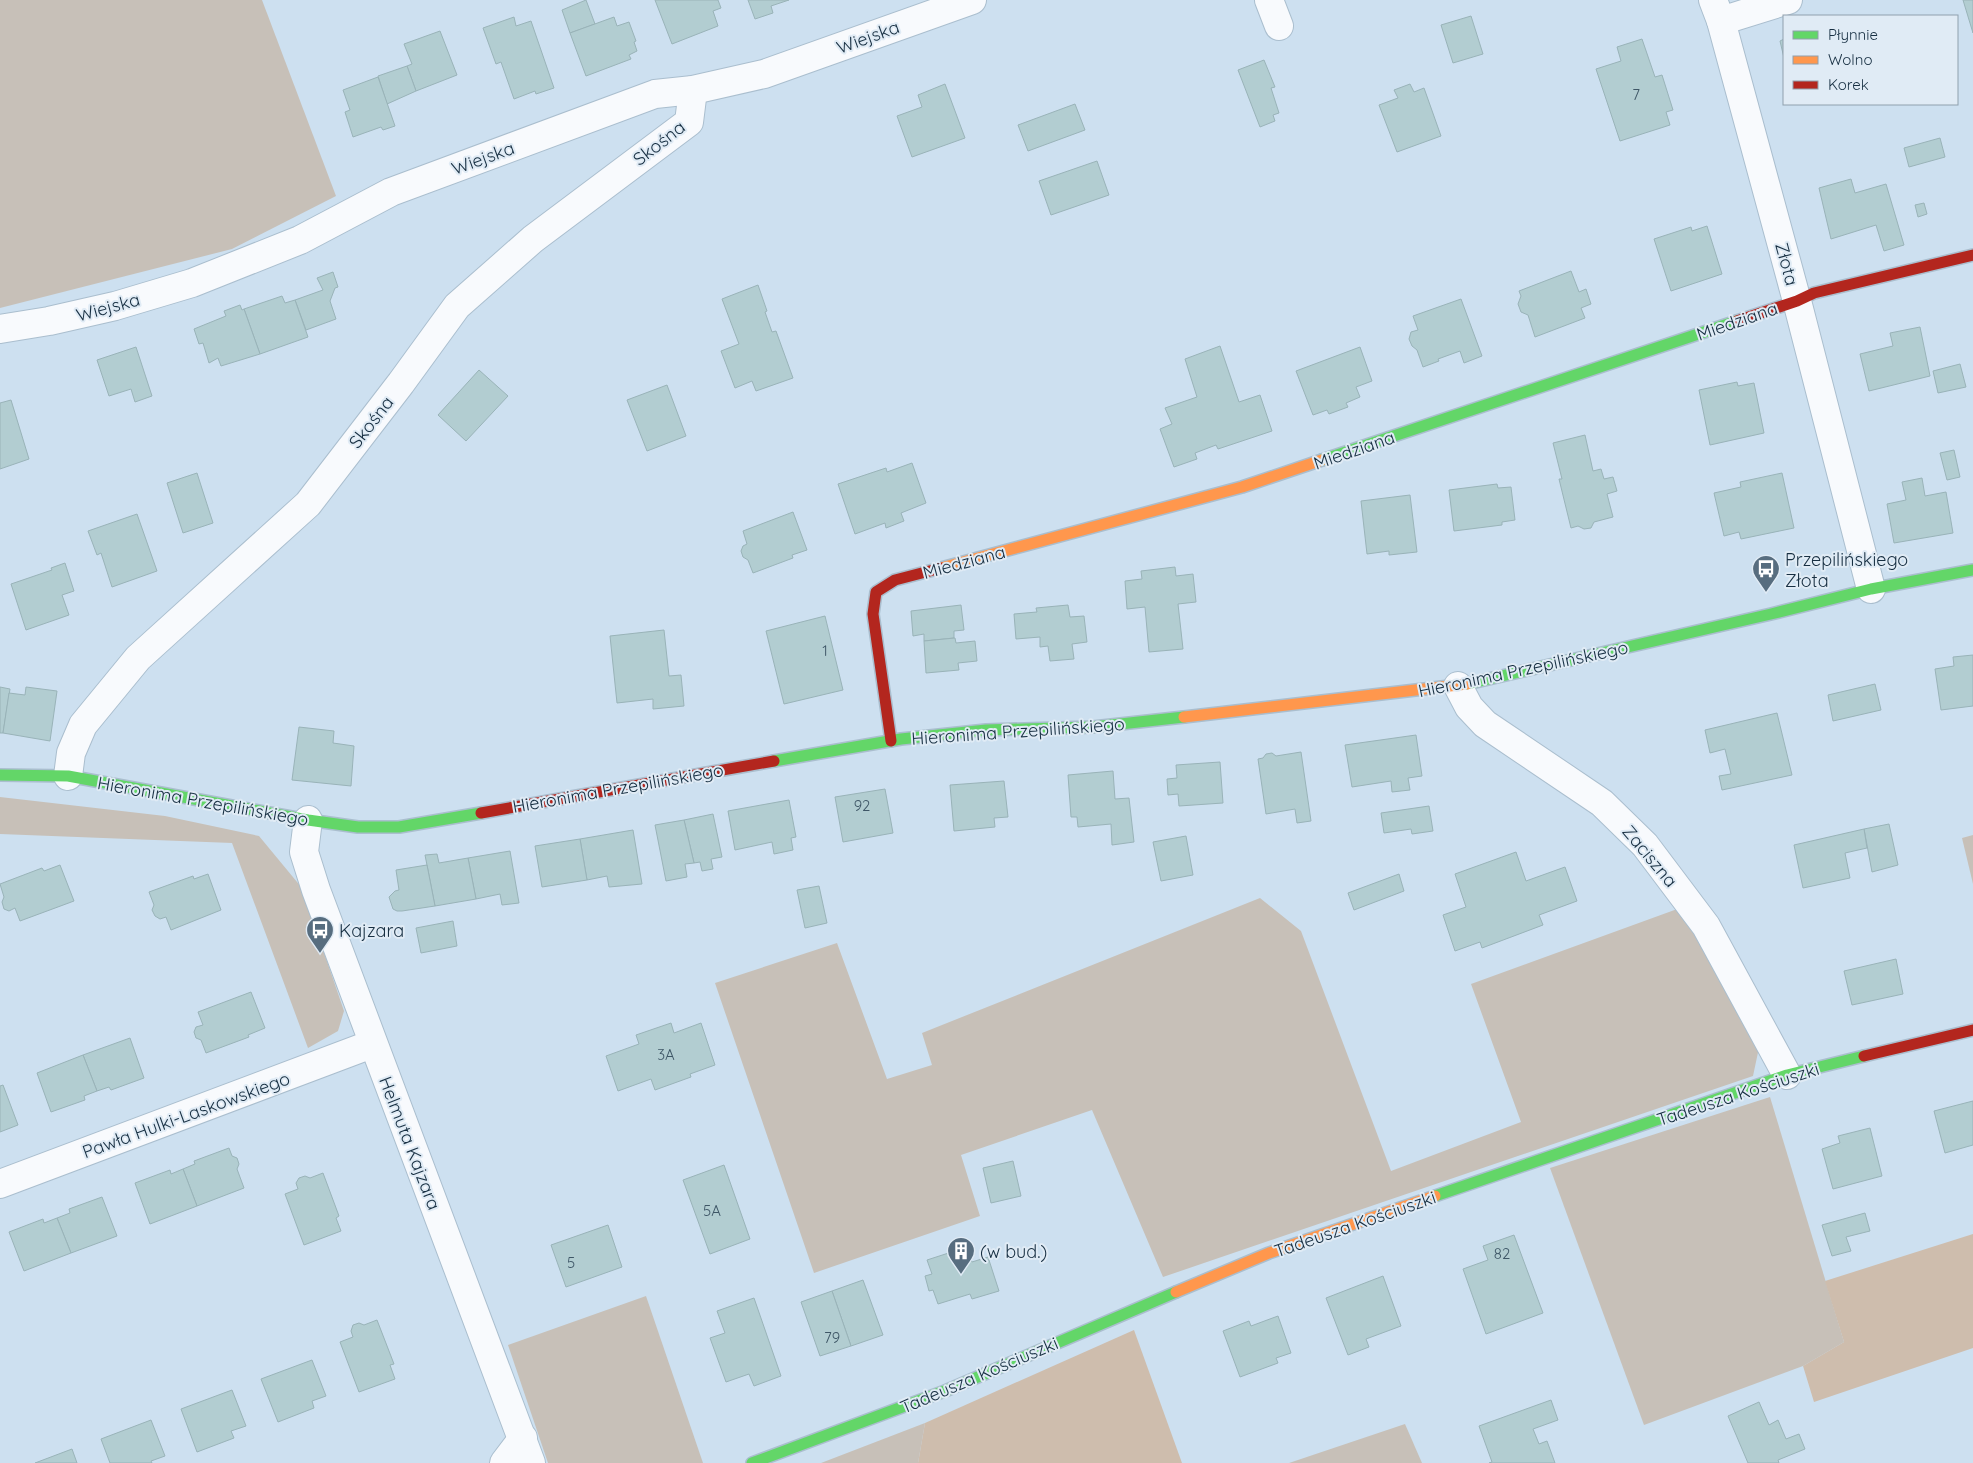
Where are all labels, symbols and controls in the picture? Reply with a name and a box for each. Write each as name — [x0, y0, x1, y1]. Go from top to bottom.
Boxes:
street label: Wiejska — [833, 15, 903, 59]
legend — [1783, 15, 1958, 105]
text: Płynnie — [1828, 25, 1878, 44]
text: Wolno — [1828, 50, 1873, 69]
text: Korek — [1828, 75, 1869, 94]
house number: 7 — [1632, 85, 1640, 104]
street label: Skośna — [628, 115, 690, 171]
street label: Wiejska — [448, 136, 518, 180]
street label: Złota — [1770, 240, 1804, 288]
street label: Wiejska — [74, 287, 142, 327]
street label: Miedziana — [1693, 296, 1781, 346]
street label: Skośna — [343, 391, 399, 453]
street label: Miedziana — [1310, 425, 1398, 475]
street label: Miedziana — [920, 540, 1008, 584]
place label: Przepilińskiego Złota — [1785, 548, 1908, 592]
bus stop icon: Przepilińskiego Złota — [1751, 554, 1781, 593]
street label: Hieronima Przepilińskiego — [1416, 635, 1630, 703]
house number: 1 — [822, 641, 828, 660]
street label: Hieronima Przepilińskiego — [910, 712, 1126, 750]
street label: Hieronima Przepilińskiego — [511, 758, 725, 818]
street label: Hieronima Przepilińskiego — [96, 771, 310, 831]
house number: 92 — [854, 796, 870, 815]
street label: Zaciszna — [1617, 820, 1683, 892]
bus stop icon: Kajzara — [305, 915, 335, 954]
place label: Kajzara — [339, 919, 404, 942]
house number: 3A — [657, 1045, 675, 1064]
street label: Tadeusza Kościuszki — [1654, 1057, 1822, 1131]
street label: Pawła Hulki-Laskowskiego — [79, 1067, 293, 1163]
street label: Helmuta Kajzara — [374, 1073, 446, 1213]
street label: Tadeusza Kościuszki — [1271, 1186, 1439, 1262]
house number: 5A — [703, 1201, 721, 1220]
building icon: (w bud.) — [946, 1236, 976, 1275]
place label: (w bud.) — [980, 1240, 1047, 1263]
house number: 82 — [1494, 1244, 1510, 1263]
house number: 5 — [567, 1253, 575, 1272]
house number: 79 — [824, 1328, 840, 1347]
street label: Tadeusza Kościuszki — [897, 1331, 1061, 1419]

